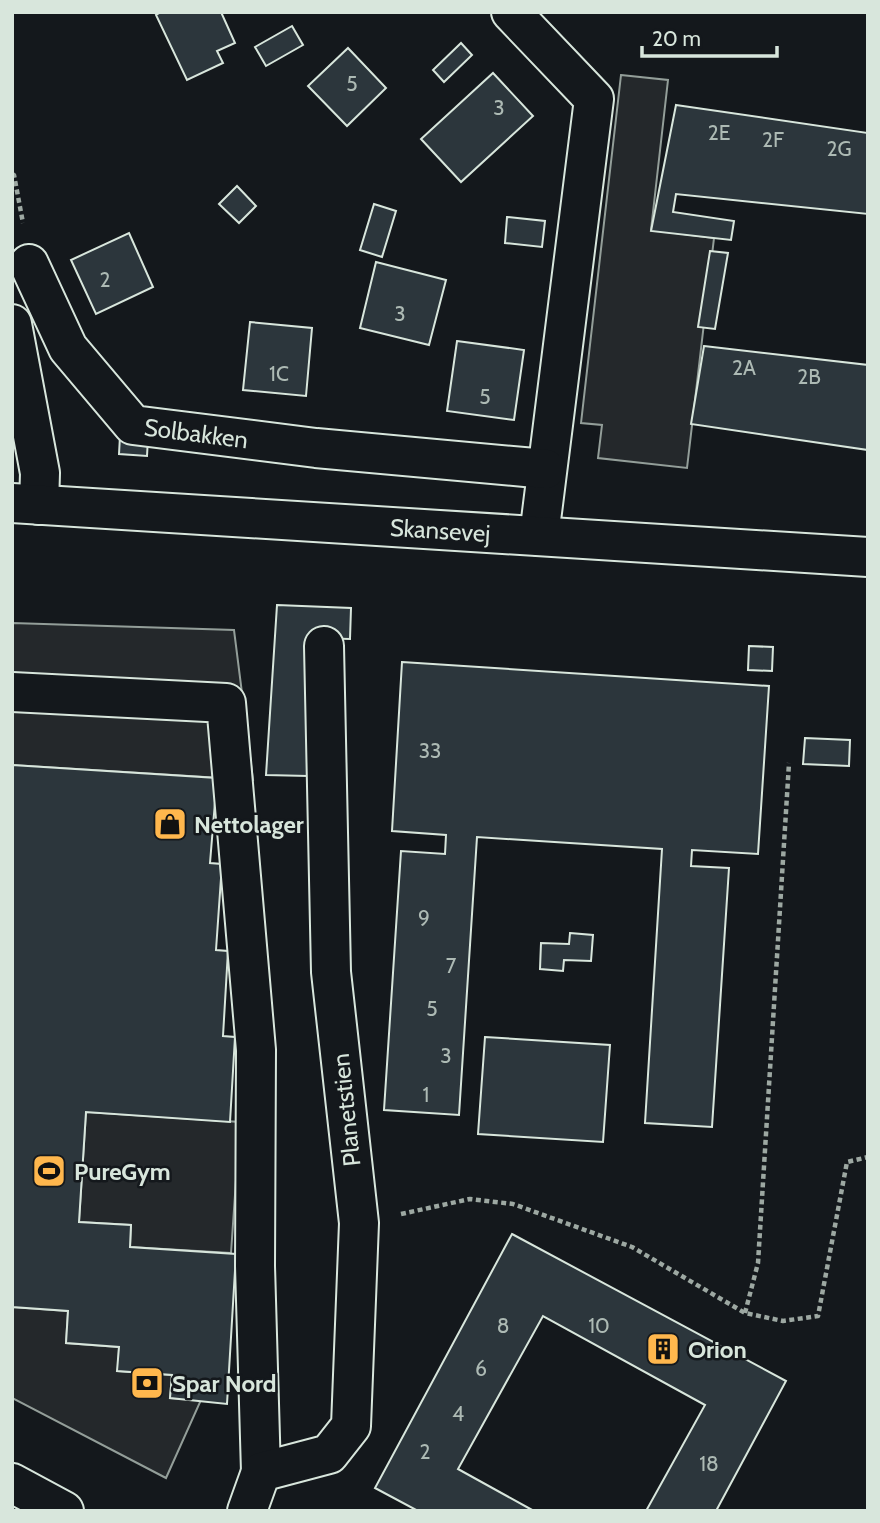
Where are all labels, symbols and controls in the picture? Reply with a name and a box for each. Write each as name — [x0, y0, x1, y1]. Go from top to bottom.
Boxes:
scale bar — [642, 14, 777, 58]
text: 20 m — [652, 26, 701, 51]
house number: 5 — [346, 71, 358, 96]
house number: 3 — [493, 95, 505, 120]
house number: 2E — [708, 120, 730, 145]
house number: 2F — [762, 127, 784, 152]
house number: 2G — [826, 136, 852, 161]
house number: 2 — [99, 267, 111, 292]
house number: 3 — [394, 301, 406, 326]
house number: 2A — [732, 355, 756, 380]
house number: 1C — [269, 361, 289, 386]
house number: 2B — [797, 364, 821, 389]
house number: 5 — [479, 384, 491, 409]
street label: Solbakken — [142, 412, 250, 454]
street label: Skansevej — [389, 512, 491, 548]
house number: 33 — [419, 738, 441, 763]
shop icon: Nettolager — [151, 805, 189, 843]
place label: Nettolager — [194, 810, 304, 839]
house number: 9 — [418, 905, 430, 930]
house number: 7 — [446, 953, 457, 978]
house number: 5 — [426, 996, 438, 1021]
house number: 3 — [440, 1043, 452, 1068]
street label: Planetstien — [326, 1052, 366, 1168]
house number: 1 — [423, 1082, 429, 1107]
sports icon: PureGym — [30, 1152, 68, 1190]
place label: PureGym — [74, 1157, 171, 1186]
house number: 8 — [497, 1313, 509, 1338]
house number: 10 — [588, 1313, 610, 1338]
building icon: Orion — [644, 1330, 682, 1368]
place label: Orion — [688, 1335, 747, 1364]
house number: 6 — [475, 1356, 487, 1381]
bank icon: Spar Nord — [128, 1364, 166, 1402]
place label: Spar Nord — [172, 1369, 277, 1398]
house number: 4 — [452, 1401, 464, 1426]
house number: 2 — [419, 1439, 431, 1464]
house number: 18 — [699, 1451, 719, 1476]

